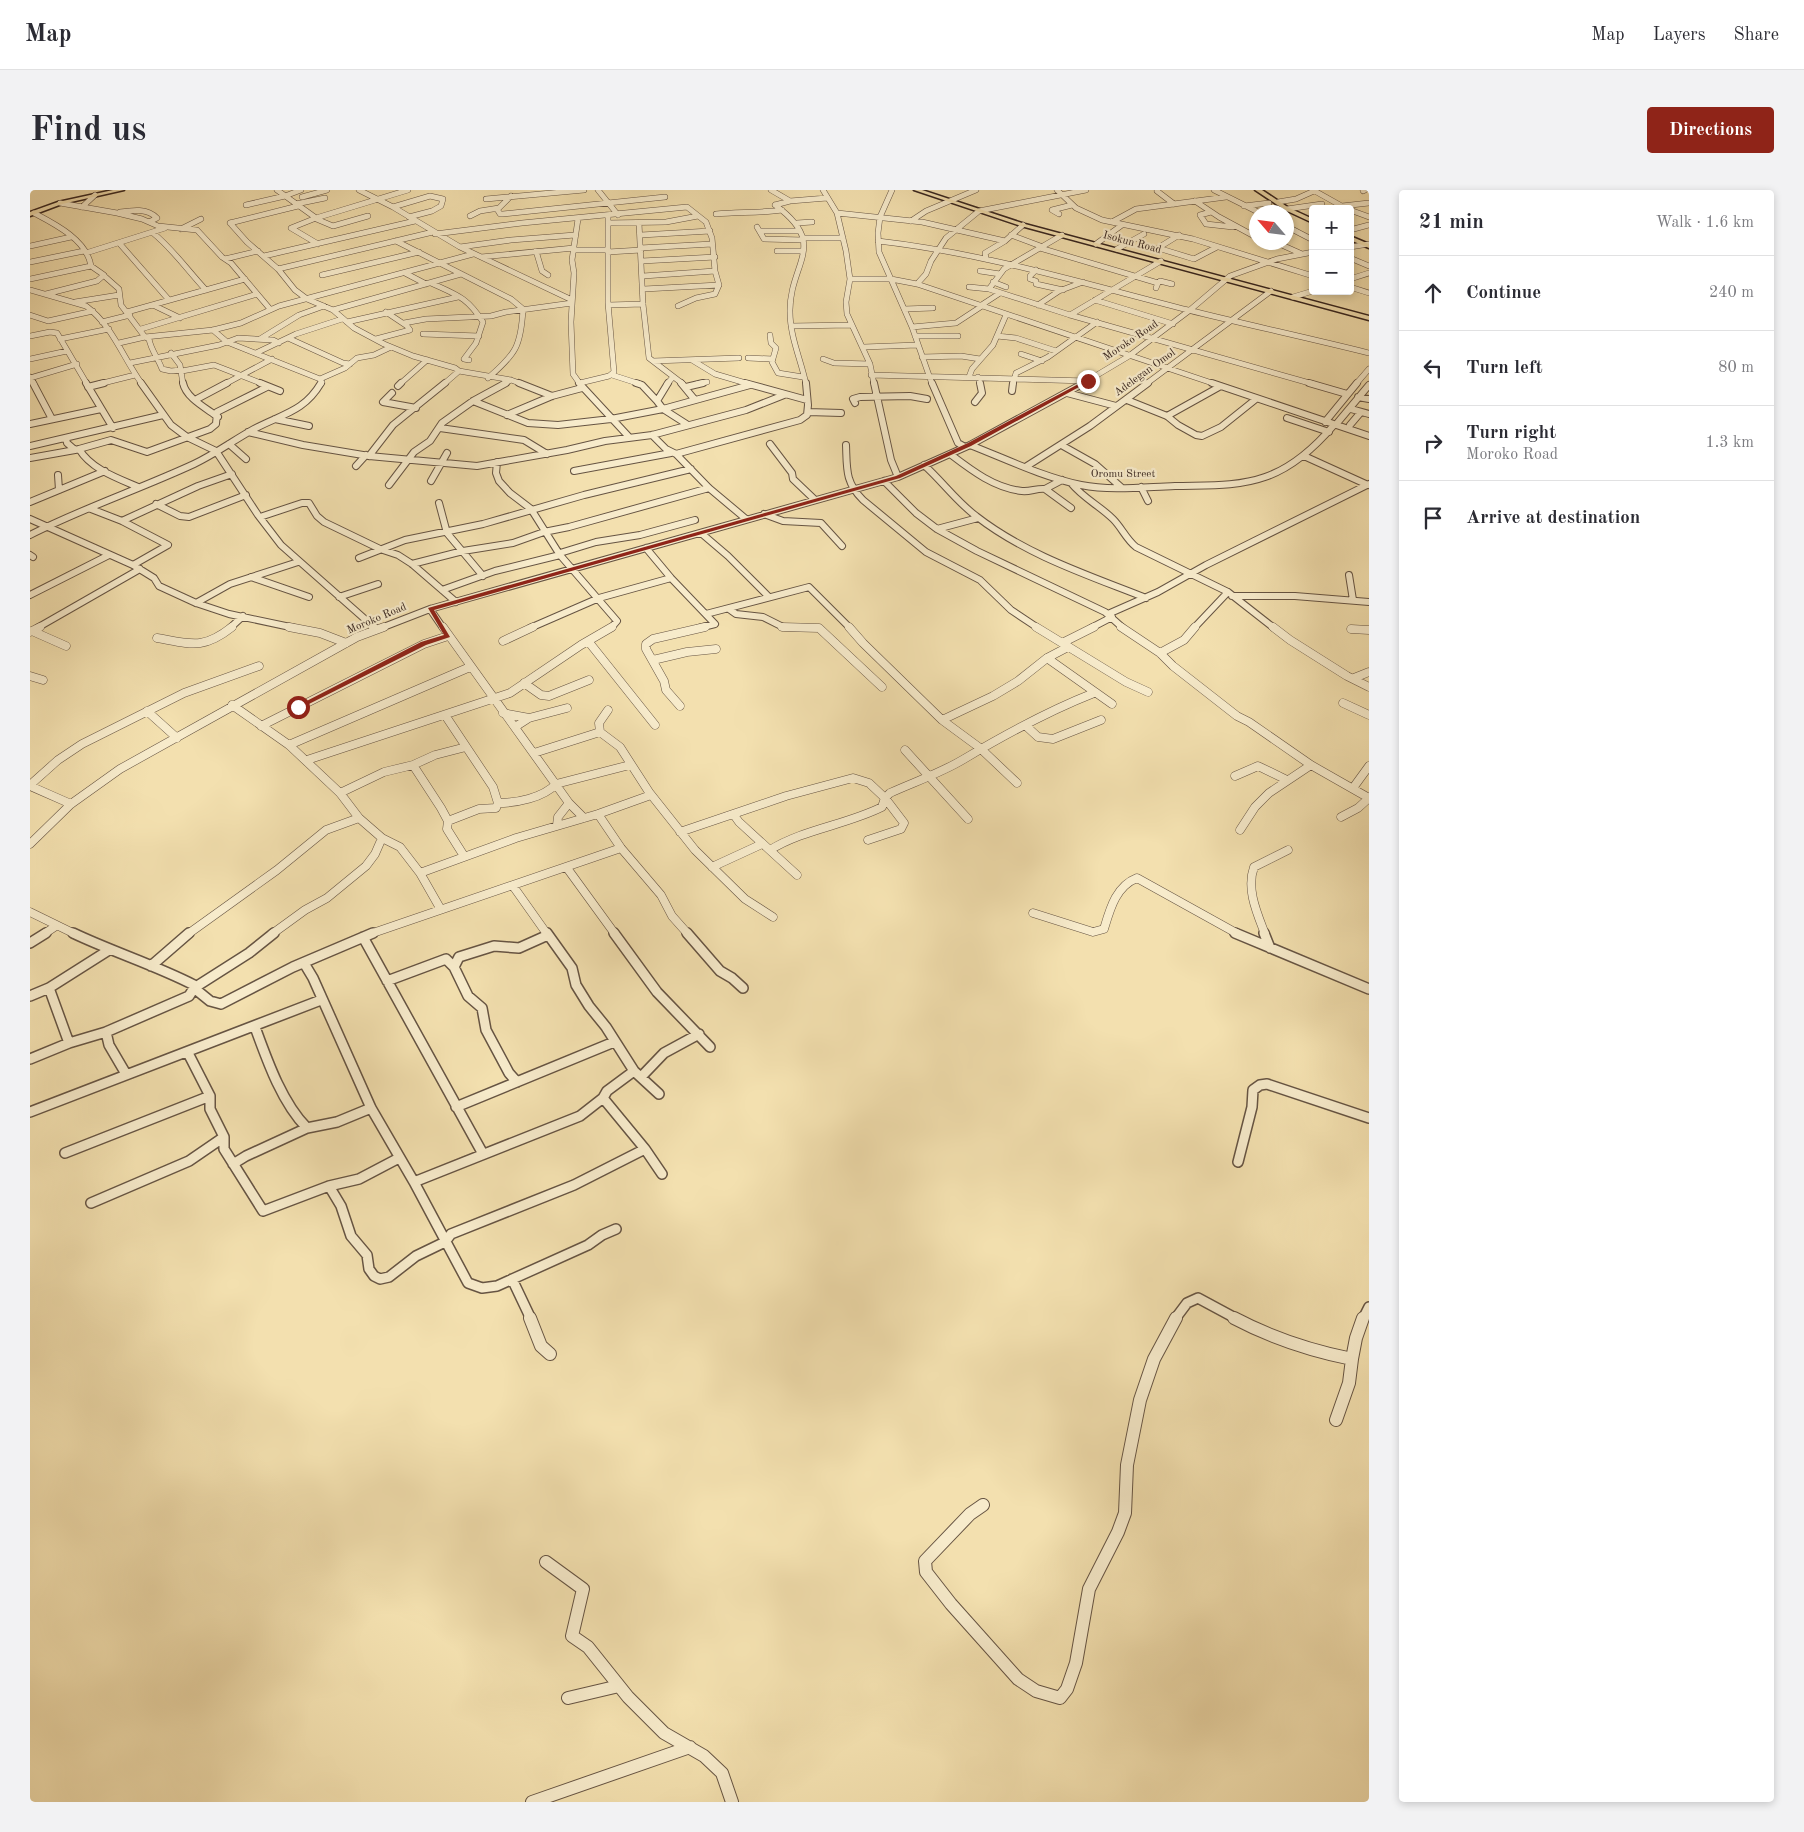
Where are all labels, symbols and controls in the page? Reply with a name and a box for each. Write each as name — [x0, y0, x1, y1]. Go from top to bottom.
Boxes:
text: Map — [25, 23, 72, 47]
text: Map — [1591, 26, 1625, 44]
text: Layers — [1653, 26, 1705, 44]
text: Share — [1733, 26, 1779, 44]
button: Directions — [1647, 107, 1774, 153]
text: Find us — [30, 113, 146, 148]
north arrow — [1249, 205, 1294, 250]
map controls — [1309, 205, 1354, 295]
button: + — [1309, 205, 1354, 250]
text: 21 min — [1419, 212, 1484, 233]
text: Walk · 1.6 km — [1656, 215, 1754, 231]
street label: Isokun Road — [1102, 230, 1162, 256]
button: − — [1309, 250, 1354, 295]
icon: ahead — [1419, 279, 1447, 307]
text: Continue — [1466, 284, 1541, 303]
text: 240 m — [1709, 285, 1754, 301]
street label: Moroko Road — [1102, 319, 1161, 363]
street label: Adelegan Omol — [1112, 347, 1178, 399]
icon: left — [1419, 354, 1447, 382]
text: Turn left — [1466, 359, 1543, 378]
text: 80 m — [1718, 360, 1754, 376]
route end — [1077, 370, 1100, 393]
text: Turn right — [1466, 424, 1556, 443]
icon: right — [1419, 429, 1447, 457]
text: 1.3 km — [1705, 435, 1754, 451]
text: Moroko Road — [1466, 447, 1558, 463]
street label: Oromu Street — [1091, 469, 1155, 480]
icon: arrive — [1419, 504, 1447, 532]
text: Arrive at destination — [1466, 509, 1640, 528]
street label: Moroko Road — [346, 601, 409, 636]
route start — [287, 696, 310, 719]

